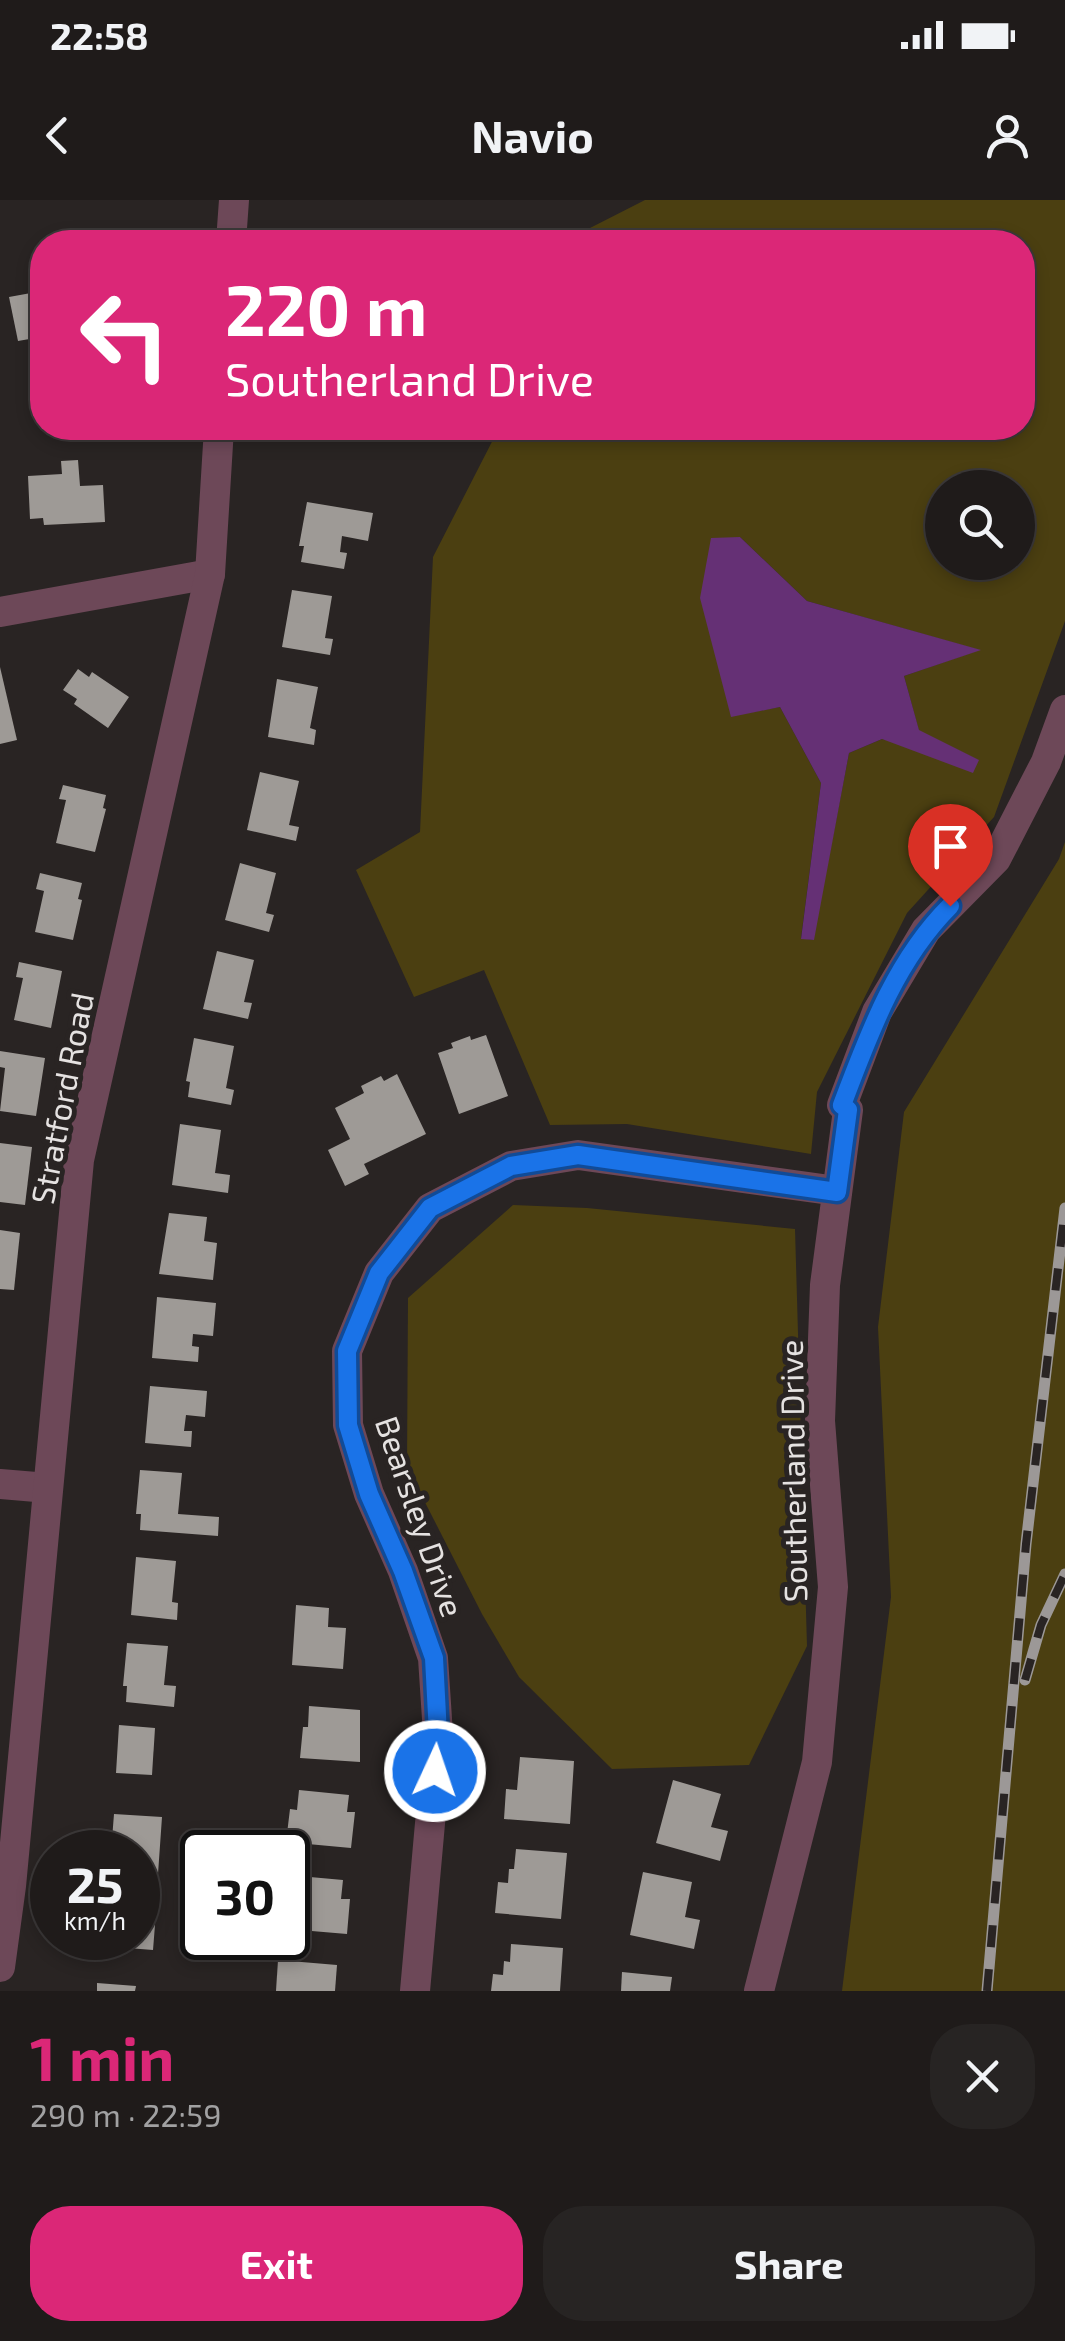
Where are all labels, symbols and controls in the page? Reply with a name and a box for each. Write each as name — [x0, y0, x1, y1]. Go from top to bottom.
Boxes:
text: 22:58 — [50, 12, 149, 58]
icon: back — [30, 108, 85, 163]
text: Navio — [471, 108, 594, 162]
icon: person — [980, 108, 1035, 163]
text: 220 m — [225, 266, 427, 350]
icon: left — [60, 270, 190, 400]
text: Southerland Drive — [225, 351, 594, 405]
map controls — [925, 470, 1035, 580]
button: search — [925, 470, 1035, 580]
pin — [908, 804, 993, 907]
icon: arrive — [923, 819, 978, 874]
street label: Stratford Road — [22, 989, 100, 1207]
street label: Southerland Drive — [771, 1340, 813, 1602]
street label: Bearsley Drive — [369, 1411, 473, 1621]
position arrow — [383, 1719, 487, 1823]
speed limit sign: 30 — [180, 1830, 310, 1960]
text: 25 — [67, 1853, 123, 1913]
text: km/h — [64, 1905, 126, 1935]
text: 1 min — [30, 2021, 174, 2093]
button: close — [930, 2024, 1035, 2129]
text: 290 m · 22:59 — [30, 2095, 222, 2133]
button: Exit — [30, 2206, 523, 2321]
button: Share — [543, 2206, 1035, 2321]

